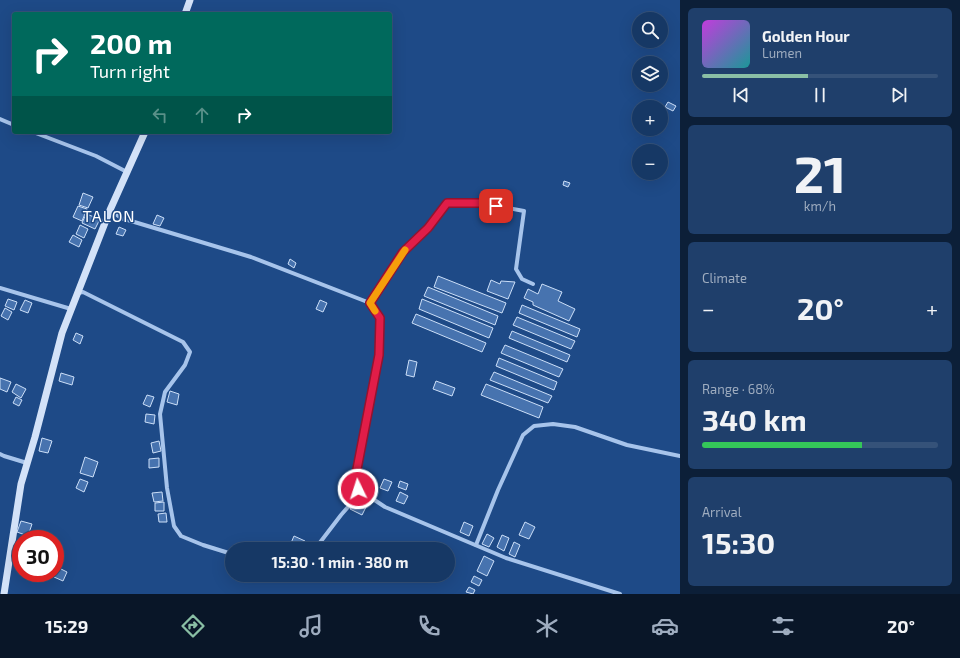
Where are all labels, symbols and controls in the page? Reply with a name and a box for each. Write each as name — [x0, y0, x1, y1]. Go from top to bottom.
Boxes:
map controls — [632, 12, 668, 180]
button: search — [632, 12, 668, 48]
text: 200 m — [90, 26, 172, 60]
text: Golden Hour — [762, 27, 850, 45]
icon: right — [24, 28, 76, 80]
text: Lumen — [762, 45, 802, 61]
button: layers — [632, 56, 668, 92]
text: Turn right — [90, 60, 170, 82]
icon: previous — [730, 84, 752, 106]
icon: pause — [809, 84, 831, 106]
icon: next — [888, 84, 910, 106]
button: + — [632, 100, 668, 136]
icon: left — [149, 104, 171, 126]
icon: ahead — [191, 104, 213, 126]
icon: right — [233, 104, 255, 126]
text: 21 — [794, 141, 846, 203]
button: − — [632, 144, 668, 180]
pin — [479, 189, 513, 223]
icon: arrive — [485, 195, 507, 217]
text: km/h — [804, 198, 836, 214]
district label: TALON — [82, 206, 136, 225]
text: Climate — [702, 270, 747, 286]
text: 20° — [797, 290, 844, 326]
text: − — [702, 295, 715, 321]
text: + — [926, 295, 938, 321]
text: Range · 68% — [702, 381, 775, 397]
text: 340 km — [702, 401, 807, 437]
position arrow — [337, 468, 379, 510]
text: Arrival — [702, 504, 742, 520]
text: 15:30 — [702, 524, 775, 560]
speed limit sign: 30 — [12, 530, 64, 582]
text: 15:30 · 1 min · 380 m — [272, 553, 408, 571]
icon: directions — [179, 612, 207, 640]
icon: music — [297, 612, 325, 640]
icon: phone — [415, 612, 443, 640]
icon: climate — [533, 612, 561, 640]
icon: car — [651, 612, 679, 640]
icon: filters — [769, 612, 797, 640]
text: 15:29 — [45, 615, 88, 637]
text: 20° — [887, 615, 915, 637]

